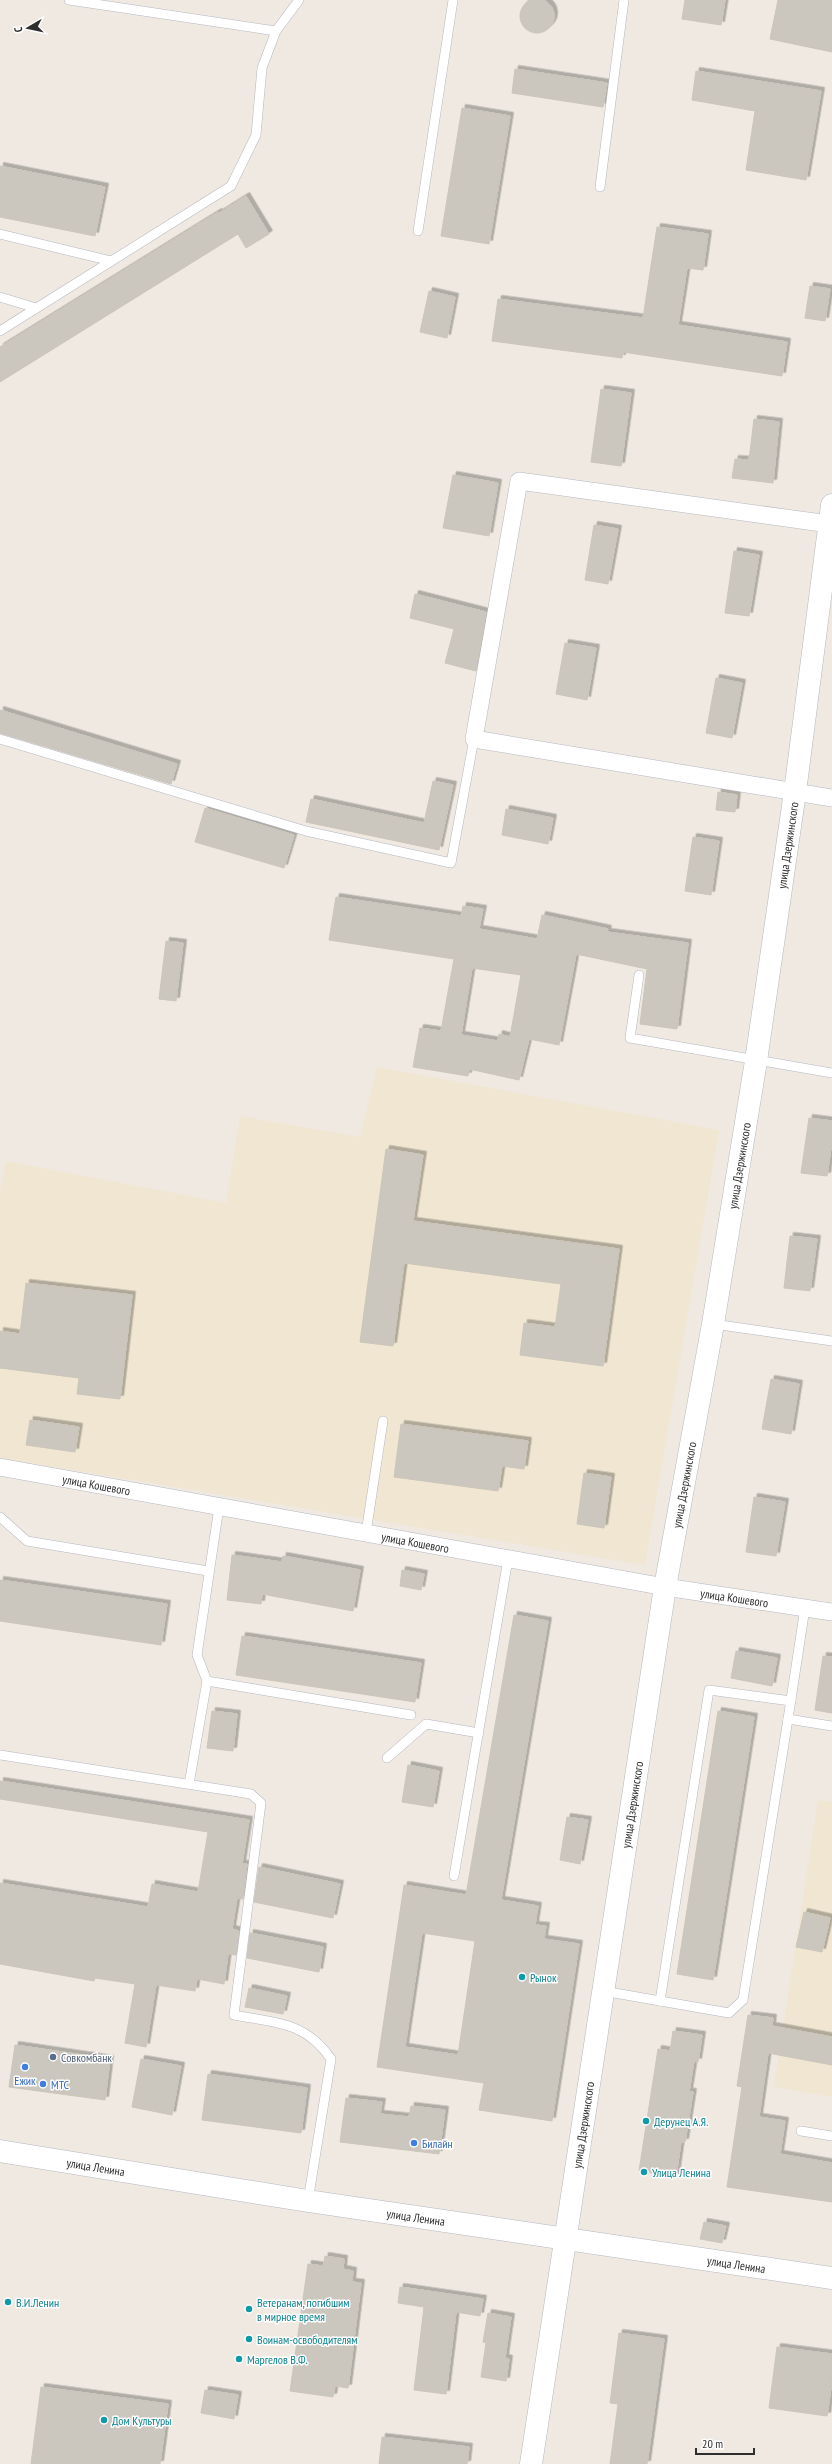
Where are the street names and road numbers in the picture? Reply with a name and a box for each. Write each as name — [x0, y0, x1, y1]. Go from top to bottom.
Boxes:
street label: улица Дзержинского — [774, 801, 801, 890]
street label: улица Дзержинского — [724, 1121, 753, 1210]
street label: улица Дзержинского — [668, 1441, 699, 1529]
street label: улица Кошевого — [61, 1471, 131, 1498]
street label: улица Кошевого — [380, 1528, 450, 1555]
street label: улица Кошевого — [700, 1585, 769, 1610]
street label: улица Дзержинского — [618, 1760, 646, 1849]
street label: улица Дзержинского — [569, 2081, 597, 2169]
street label: улица Ленина — [66, 2154, 126, 2179]
street label: улица Ленина — [386, 2205, 446, 2229]
street label: улица Ленина — [706, 2252, 767, 2276]

